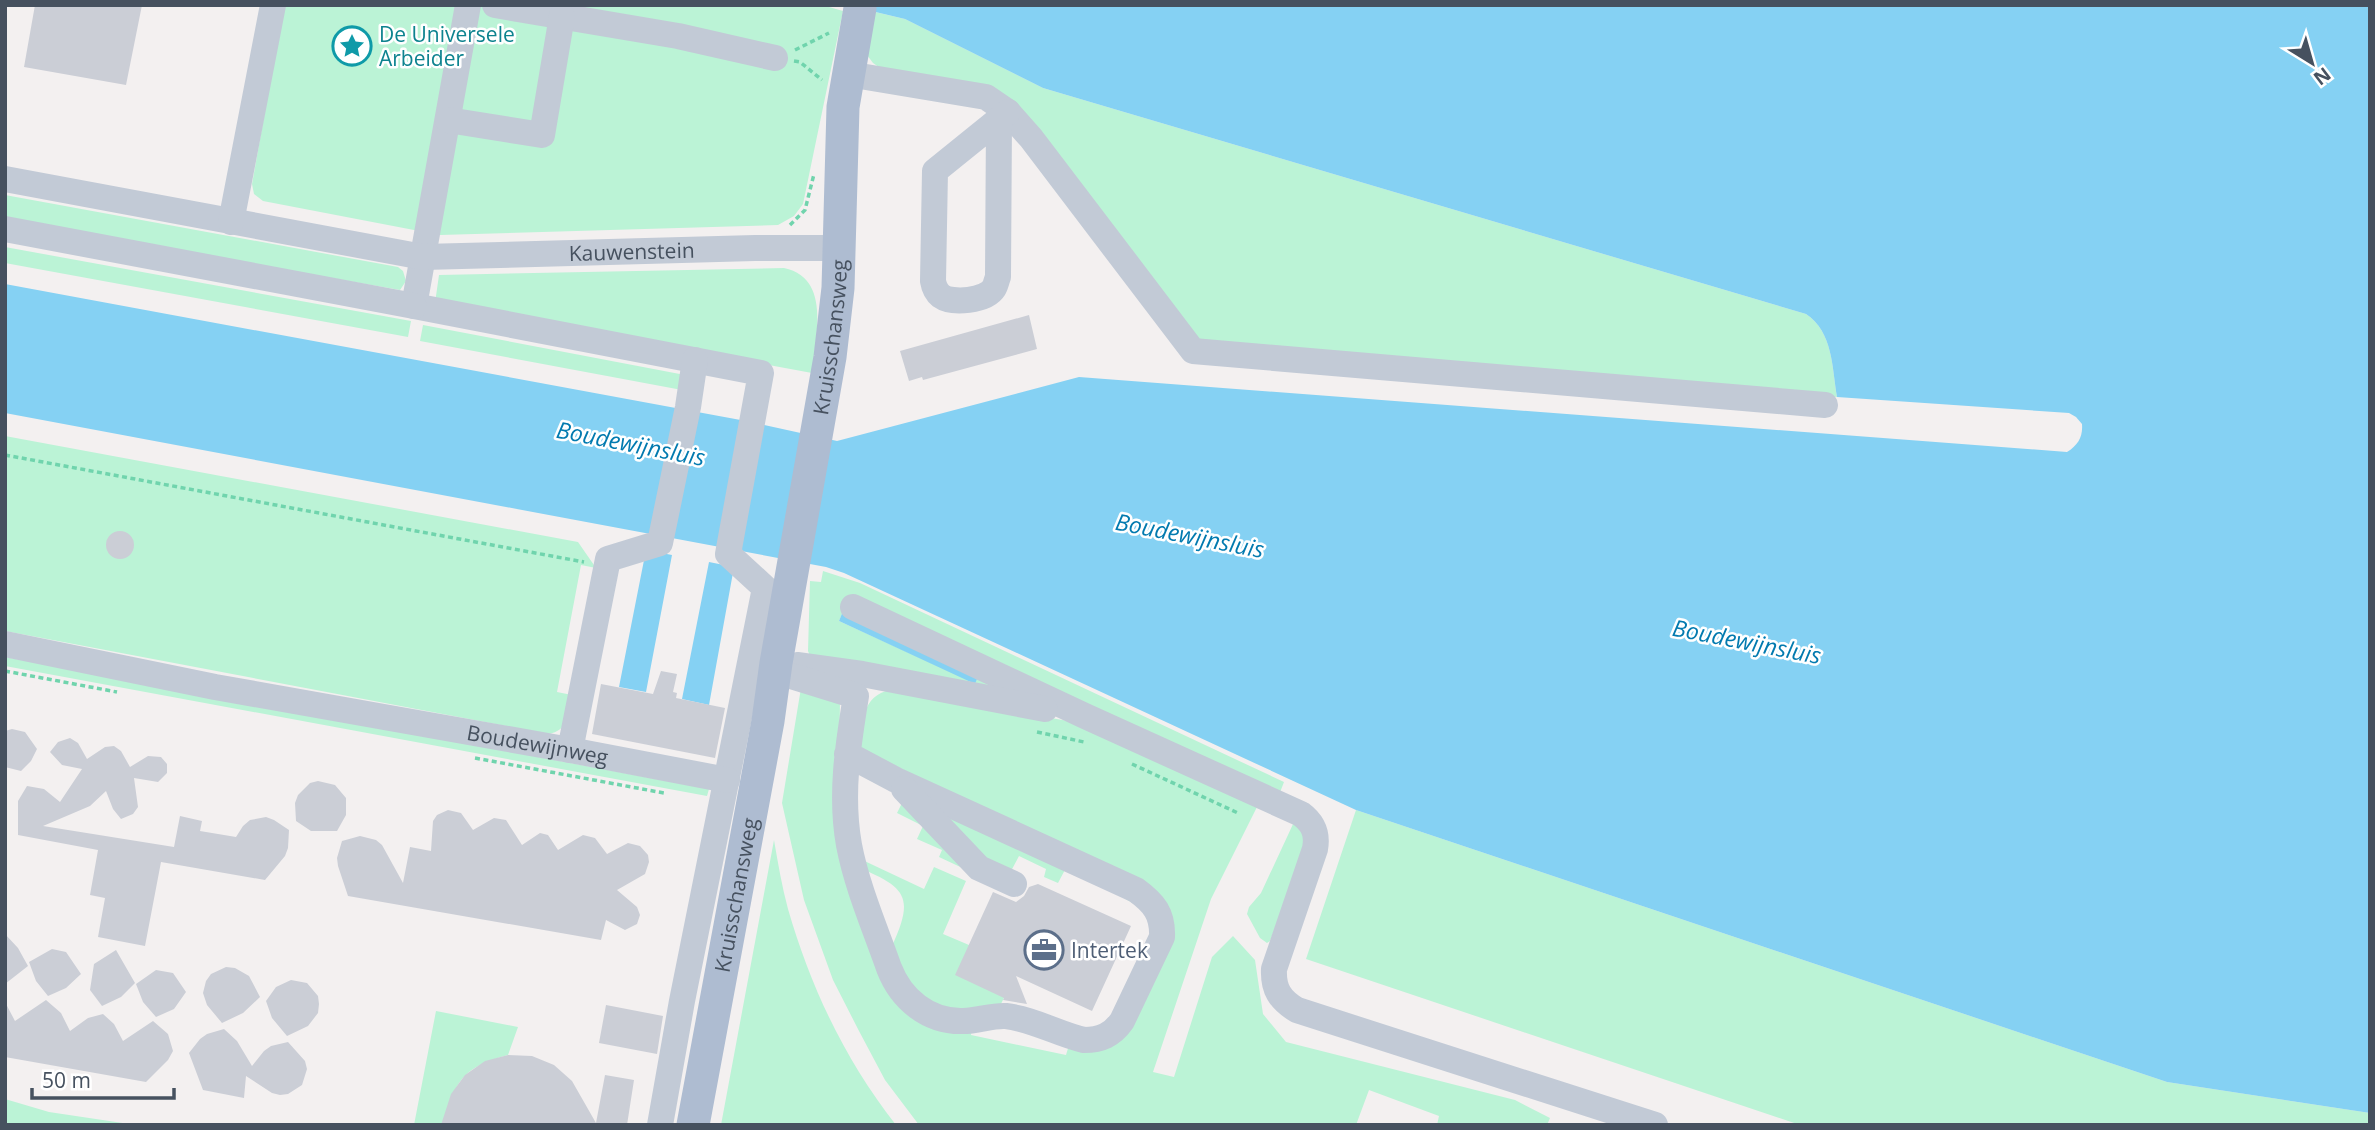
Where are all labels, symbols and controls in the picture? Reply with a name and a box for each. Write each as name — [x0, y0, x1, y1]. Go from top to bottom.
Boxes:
place label: De Universele Arbeider — [379, 20, 515, 72]
place icon: De Universele Arbeider — [331, 25, 373, 67]
north arrow — [2277, 28, 2347, 98]
text: N — [2308, 62, 2336, 92]
street label: Kauwenstein — [568, 236, 695, 267]
street label: Kruisschansweg — [806, 259, 853, 417]
water label: Boudewijnsluis — [554, 413, 708, 473]
water label: Boudewijnsluis — [1113, 505, 1267, 565]
water label: Boudewijnsluis — [1670, 611, 1824, 671]
street label: Boudewijnweg — [465, 718, 611, 771]
street label: Kruisschansweg — [708, 815, 764, 975]
office icon: Intertek — [1023, 929, 1065, 971]
place label: Intertek — [1071, 936, 1148, 964]
scale bar — [32, 1056, 173, 1100]
text: 50 m — [42, 1066, 91, 1094]

